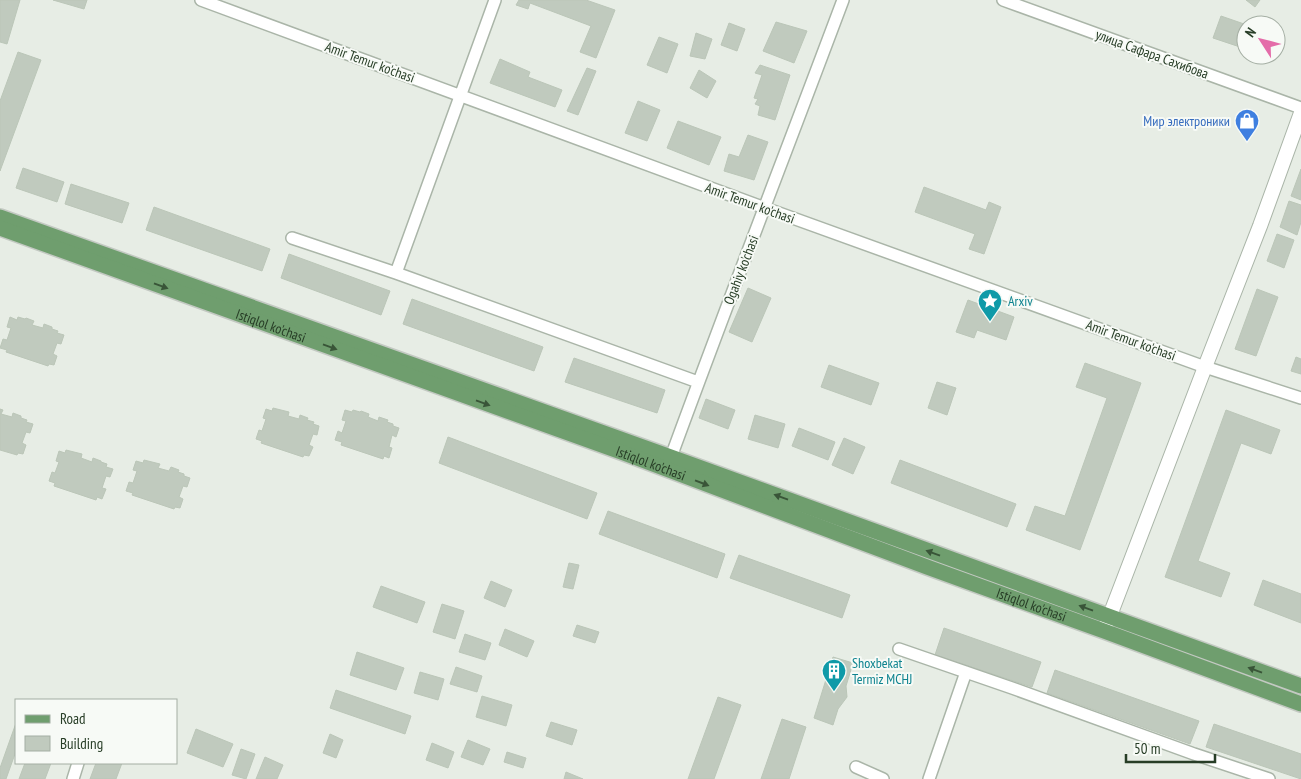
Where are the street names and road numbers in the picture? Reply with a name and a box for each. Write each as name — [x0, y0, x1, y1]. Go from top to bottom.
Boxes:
street label: улица Сафара Сахибова — [1093, 25, 1211, 83]
street label: Amir Temur ko'chasi — [323, 37, 417, 87]
street label: Amir Temur ko'chasi — [703, 178, 797, 228]
street label: Ogahiy ko'chasi — [720, 233, 762, 307]
street label: Istiqlol ko'chasi — [233, 305, 308, 347]
street label: Amir Temur ko'chasi — [1084, 315, 1178, 365]
street label: Istiqlol ko'chasi — [613, 442, 688, 484]
street label: Istiqlol ko'chasi — [994, 584, 1069, 626]

